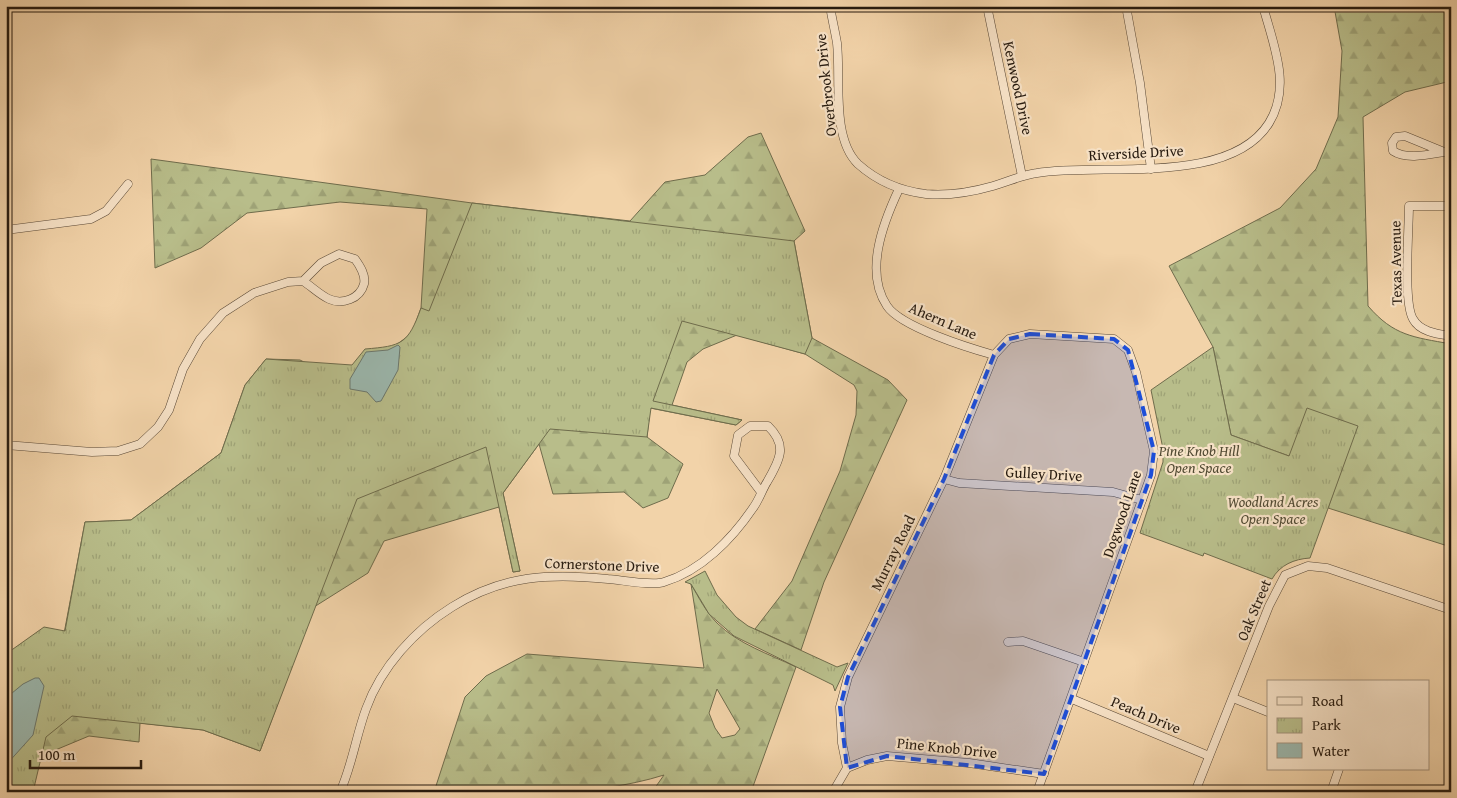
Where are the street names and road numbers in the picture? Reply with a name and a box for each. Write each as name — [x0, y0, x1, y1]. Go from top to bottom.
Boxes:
street label: Overbrook Drive — [810, 33, 841, 137]
street label: Kenwood Drive — [998, 39, 1039, 137]
street label: Riverside Drive — [1088, 140, 1184, 165]
street label: Texas Avenue — [1384, 220, 1407, 306]
street label: Ahern Lane — [906, 297, 981, 344]
street label: Gulley Drive — [1005, 461, 1083, 486]
street label: Dogwood Lane — [1097, 467, 1146, 560]
street label: Murray Road — [865, 511, 920, 594]
street label: Cornerstone Drive — [544, 552, 660, 577]
street label: Oak Street — [1231, 575, 1276, 644]
street label: Peach Drive — [1108, 690, 1184, 739]
street label: Pine Knob Drive — [896, 732, 998, 763]

